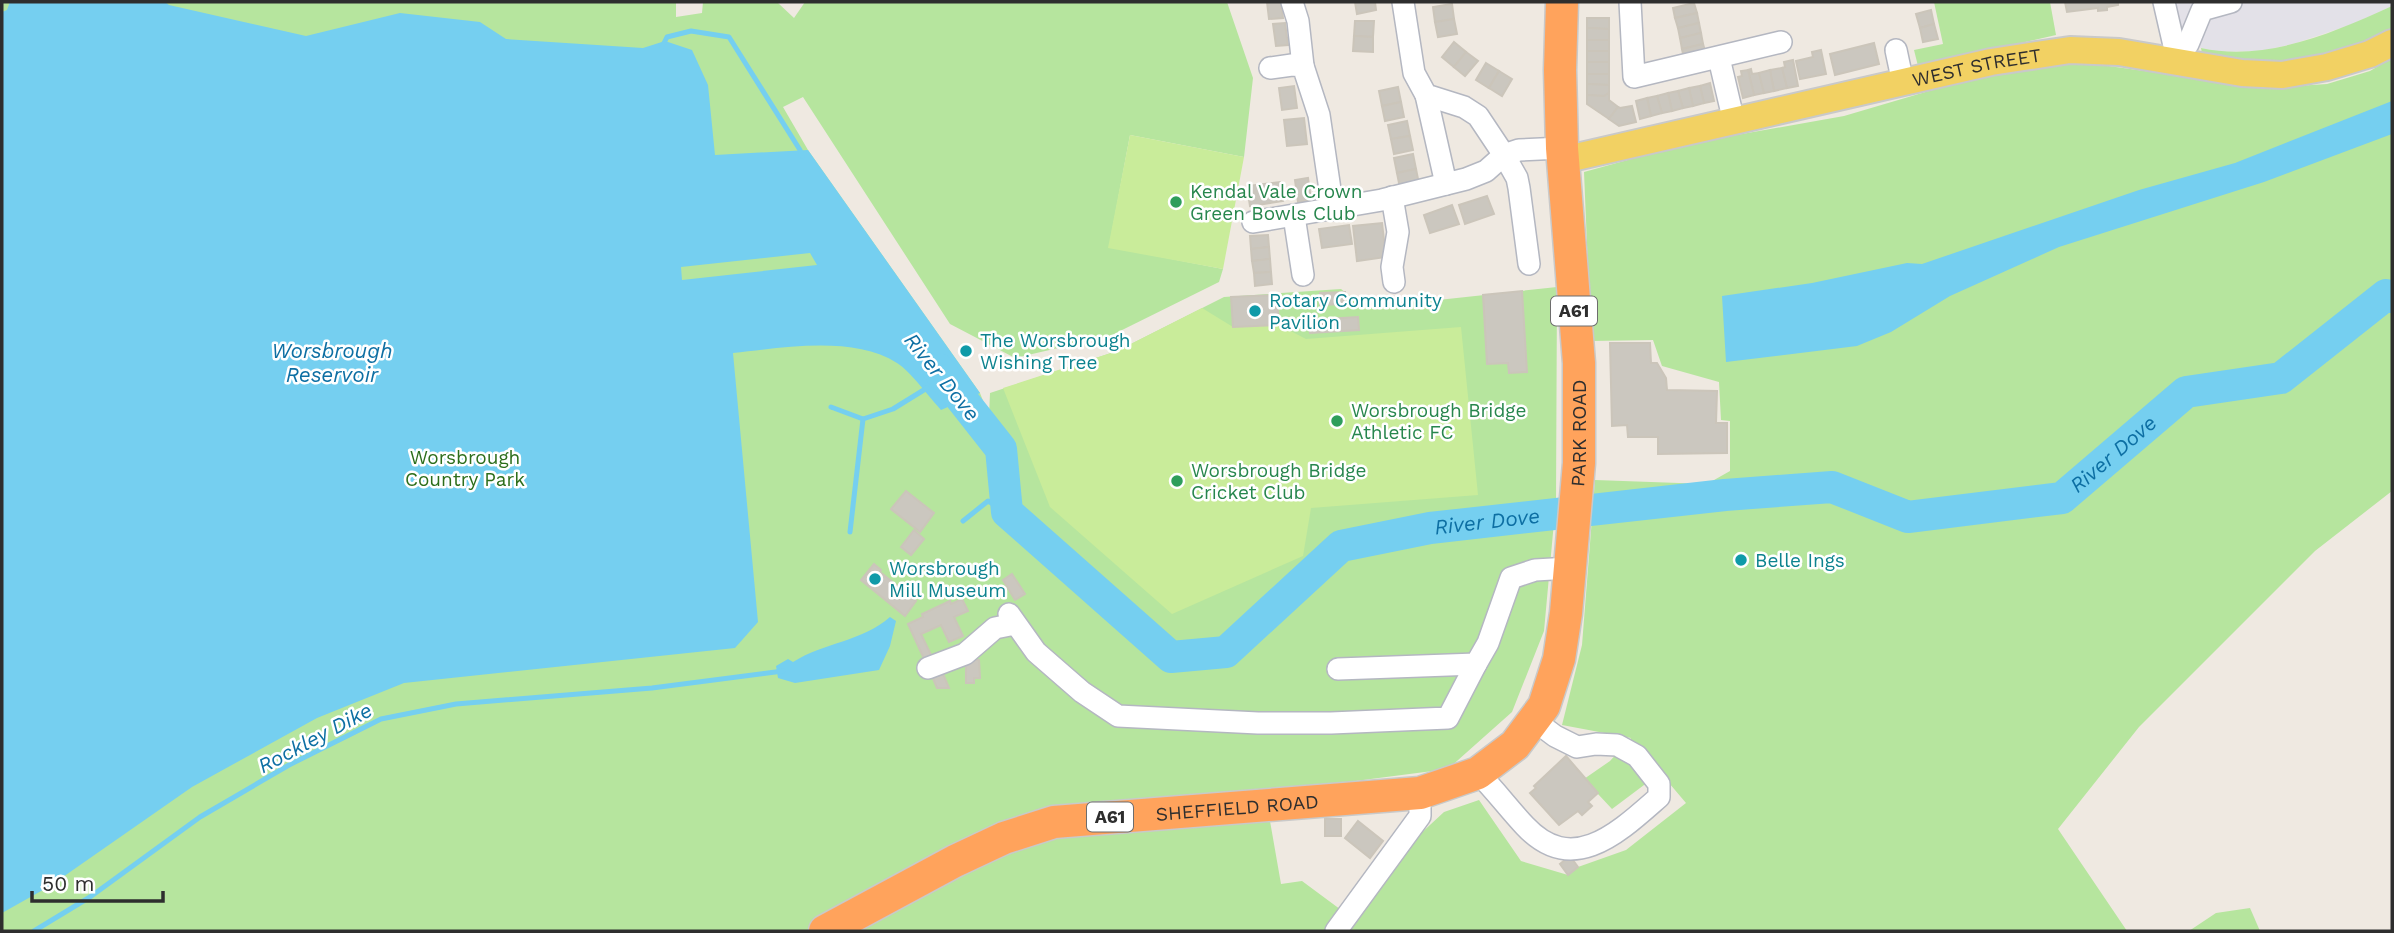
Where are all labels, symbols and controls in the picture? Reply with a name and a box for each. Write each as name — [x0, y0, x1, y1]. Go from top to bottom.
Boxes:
street label: WEST STREET — [1910, 44, 2043, 92]
place label: Kendal Vale Crown Green Bowls Club — [1190, 180, 1362, 225]
marker: Kendal Vale Crown Green Bowls Club — [1168, 194, 1184, 210]
place label: Rotary Community Pavilion — [1269, 289, 1442, 334]
road number: A61 — [1551, 296, 1597, 326]
marker: Rotary Community Pavilion — [1247, 303, 1263, 319]
water label: River Dove — [899, 328, 985, 426]
place label: The Worsbrough Wishing Tree — [980, 329, 1131, 374]
water label: Worsbrough Reservoir — [271, 338, 393, 387]
marker: The Worsbrough Wishing Tree — [958, 343, 974, 359]
street label: PARK ROAD — [1566, 380, 1591, 488]
place label: Worsbrough Bridge Athletic FC — [1351, 399, 1526, 444]
water label: River Dove — [2065, 410, 2161, 498]
marker: Worsbrough Bridge Athletic FC — [1329, 413, 1345, 429]
park label: Worsbrough Country Park — [405, 446, 525, 491]
place label: Worsbrough Bridge Cricket Club — [1191, 459, 1366, 504]
marker: Worsbrough Bridge Cricket Club — [1169, 473, 1185, 489]
water label: River Dove — [1433, 503, 1541, 539]
place label: Belle Ings — [1755, 549, 1845, 572]
marker: Belle Ings — [1733, 552, 1749, 568]
place label: Worsbrough Mill Museum — [889, 557, 1006, 602]
marker: Worsbrough Mill Museum — [867, 571, 883, 587]
water label: Rockley Dike — [253, 697, 376, 778]
street label: SHEFFIELD ROAD — [1155, 790, 1320, 826]
road number: A61 — [1087, 802, 1133, 832]
scale bar — [32, 860, 163, 904]
text: 50 m — [42, 871, 94, 896]

